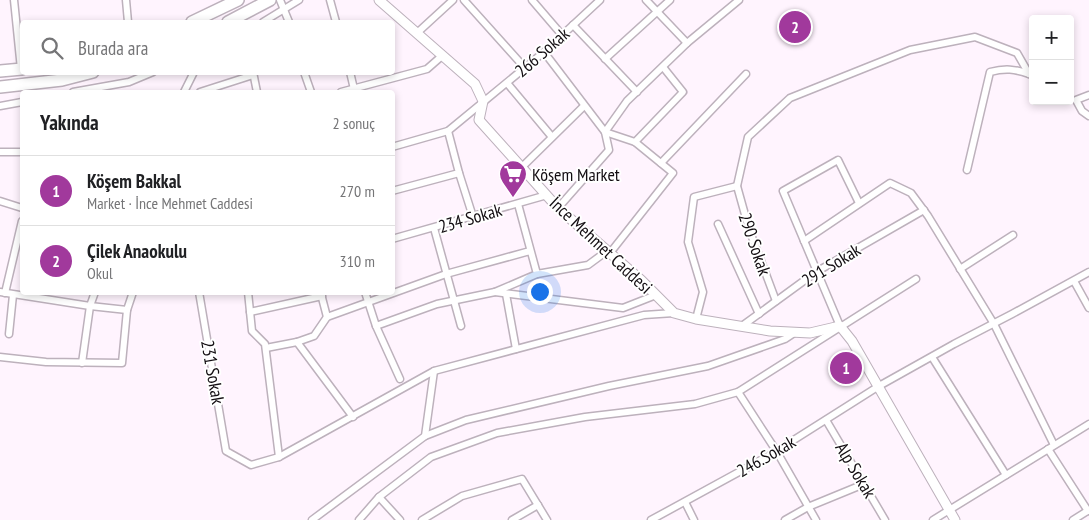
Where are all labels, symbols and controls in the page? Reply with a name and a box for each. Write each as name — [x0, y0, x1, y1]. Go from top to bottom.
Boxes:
pin: 2 — [779, 8, 811, 46]
map controls — [1029, 15, 1074, 105]
button: + — [1029, 15, 1074, 60]
search box — [20, 20, 395, 75]
street label: 266 Sokak — [510, 22, 574, 82]
icon: search — [38, 34, 66, 62]
text: Burada ara — [78, 36, 148, 60]
button: − — [1029, 60, 1074, 105]
text: Yakında — [40, 109, 99, 136]
text: 2 sonuç — [332, 113, 375, 133]
supermarket icon: Köşem Market — [498, 159, 528, 198]
place label: Köşem Market — [532, 163, 620, 186]
text: Köşem Bakkal — [87, 169, 181, 193]
text: 1 — [52, 181, 60, 201]
text: 270 m — [340, 181, 375, 201]
street label: İnce Mehmet Caddesi — [545, 191, 657, 299]
text: Market · İnce Mehmet Caddesi — [87, 193, 253, 213]
street label: 234 Sokak — [436, 198, 504, 238]
street label: 290 Sokak — [734, 210, 776, 278]
street label: 291 Sokak — [797, 238, 865, 292]
text: Çilek Anaokulu — [87, 239, 187, 263]
text: 2 — [52, 251, 60, 271]
text: 310 m — [340, 251, 375, 271]
text: Okul — [87, 263, 113, 283]
your location — [527, 279, 553, 305]
street label: 231 Sokak — [196, 338, 230, 406]
pin: 1 — [830, 349, 862, 387]
street label: 246.Sokak — [732, 430, 800, 482]
street label: Alp Sokak — [830, 438, 882, 502]

